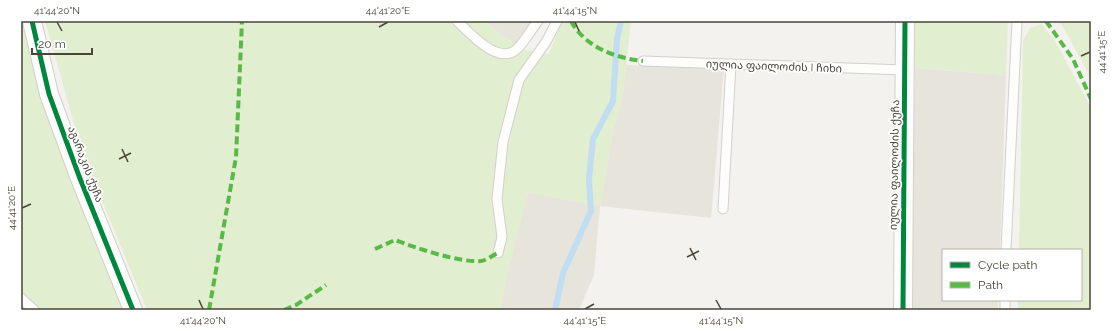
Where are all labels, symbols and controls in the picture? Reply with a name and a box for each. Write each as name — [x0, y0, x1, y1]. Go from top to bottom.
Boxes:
text: 41°44'20"N — [34, 5, 80, 16]
text: 44°41'20"E — [366, 5, 410, 16]
text: 41°44'15"N — [553, 5, 597, 16]
scale bar — [32, 30, 92, 56]
text: 44°41'15"E — [1096, 31, 1107, 73]
text: 20 m — [38, 37, 66, 51]
street label: იულია ფაილოძის I ჩიხი — [706, 58, 842, 75]
street label: იულია ფაილოძის ქუჩა — [887, 100, 902, 230]
street label: აგარაკის ქუჩა — [65, 124, 106, 204]
text: 44°41'20"E — [6, 186, 17, 230]
legend — [942, 249, 1082, 301]
text: Cycle path — [978, 258, 1037, 272]
text: Path — [978, 278, 1003, 292]
text: 41°44'20"N — [180, 315, 226, 326]
text: 44°41'15"E — [564, 315, 606, 326]
text: 41°44'15"N — [699, 315, 743, 326]

